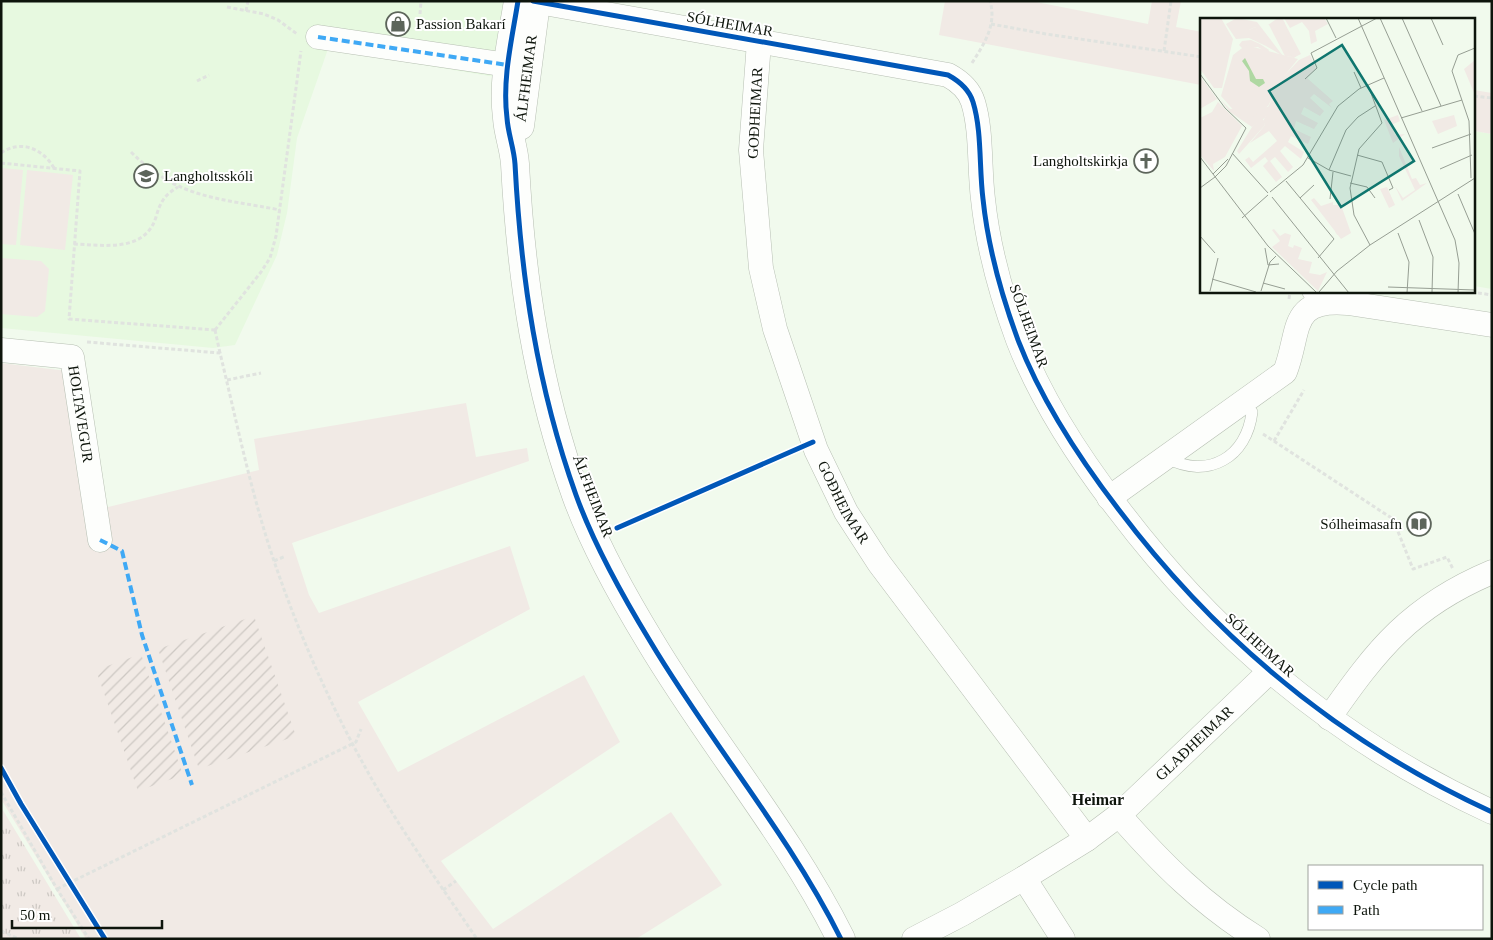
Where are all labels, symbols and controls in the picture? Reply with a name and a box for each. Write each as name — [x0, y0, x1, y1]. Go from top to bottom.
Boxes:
street label: SÓLHEIMAR — [686, 9, 774, 39]
shop icon: Passion Bakarí — [385, 11, 411, 37]
place label: Passion Bakarí — [416, 16, 506, 32]
inset map — [1200, 18, 1476, 292]
street label: ÁLFHEIMAR — [513, 34, 540, 123]
street label: GOÐHEIMAR — [745, 67, 765, 159]
church icon: Langholtskirkja — [1133, 148, 1159, 174]
place label: Langholtskirkja — [1033, 153, 1128, 169]
school or university icon: Langholtsskóli — [133, 163, 159, 189]
place label: Langholtsskóli — [164, 168, 253, 184]
street label: SÓLHEIMAR — [1007, 282, 1051, 370]
street label: HOLTAVEGUR — [65, 364, 96, 464]
street label: ÁLFHEIMAR — [570, 452, 616, 540]
street label: GOÐHEIMAR — [814, 458, 872, 547]
library icon: Sólheimasafn — [1406, 511, 1432, 537]
place label: Sólheimasafn — [1320, 516, 1402, 532]
street label: SÓLHEIMAR — [1222, 610, 1298, 680]
street label: GLAÐHEIMAR — [1152, 703, 1236, 784]
district label: Heimar — [1072, 791, 1124, 808]
legend — [1308, 865, 1483, 930]
text: Cycle path — [1353, 877, 1418, 893]
scale bar — [12, 898, 162, 930]
text: Path — [1353, 902, 1380, 918]
text: 50 m — [20, 907, 51, 923]

